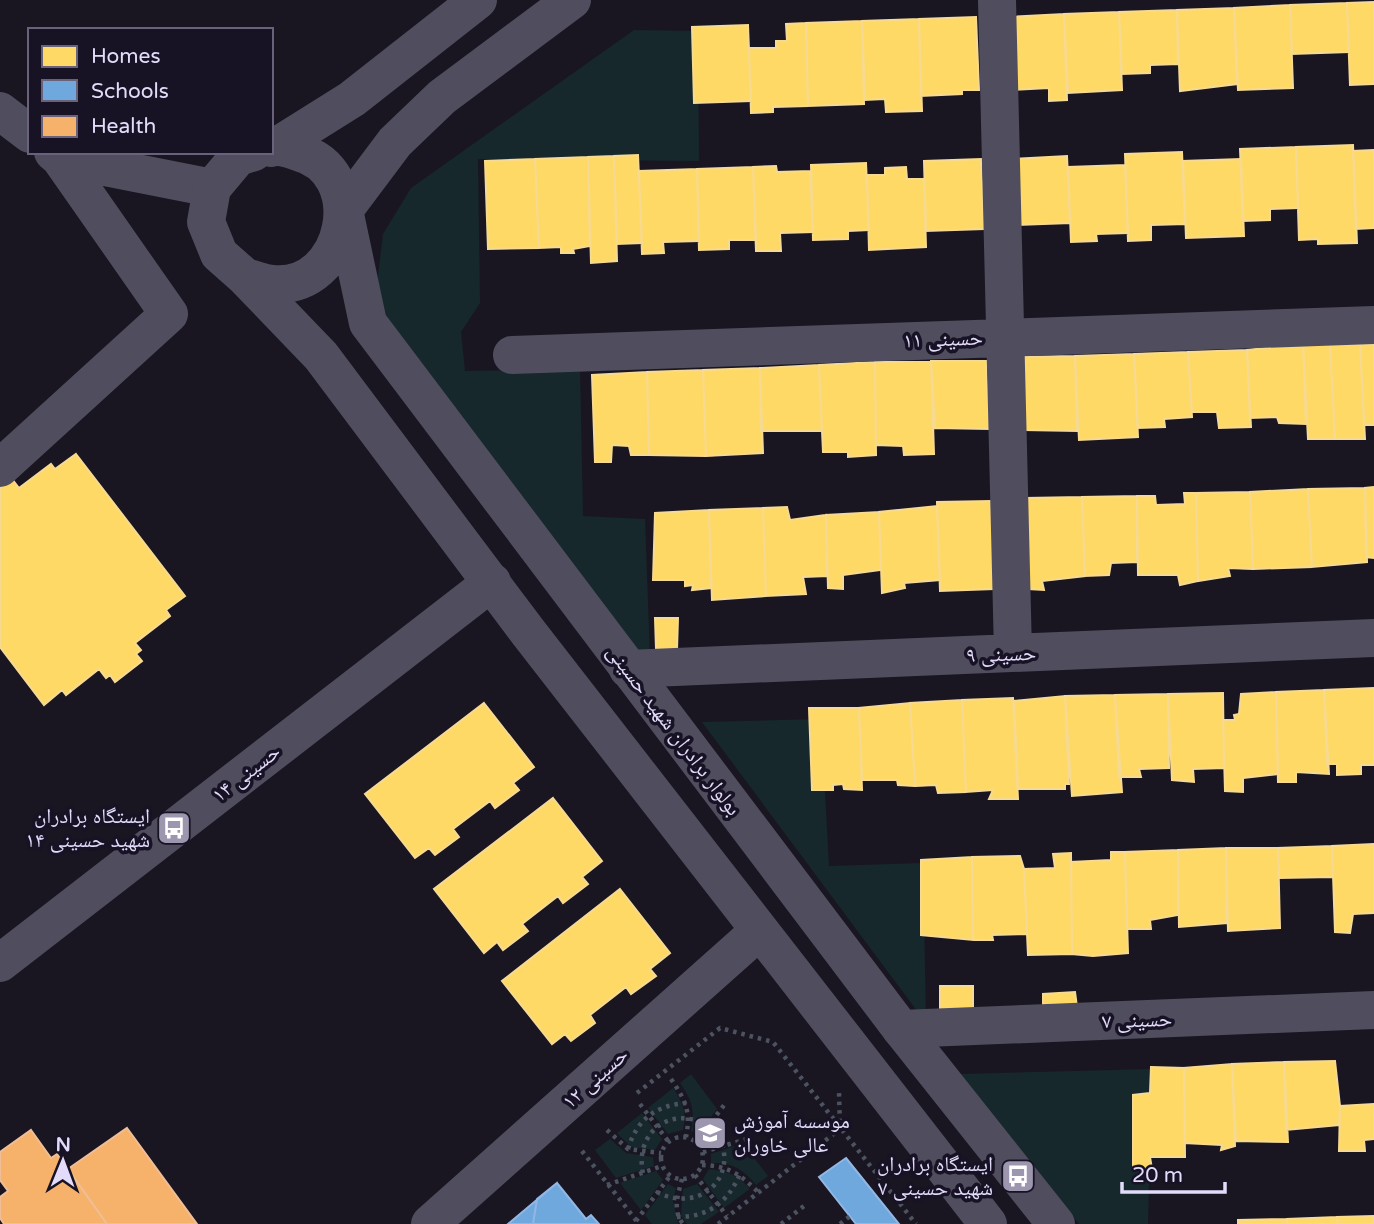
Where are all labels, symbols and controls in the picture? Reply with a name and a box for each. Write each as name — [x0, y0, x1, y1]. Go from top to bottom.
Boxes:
legend — [28, 28, 273, 154]
text: Homes — [91, 44, 161, 69]
text: Schools — [91, 79, 169, 104]
text: Health — [91, 114, 156, 139]
street label: حسینی ۱۱ — [903, 326, 983, 353]
street label: بولوار برادران شهید حسینی — [601, 640, 746, 821]
street label: حسینی ۹ — [965, 641, 1037, 668]
street label: حسینی ۱۴ — [207, 739, 285, 808]
place label: ایستگاه برادران شهید حسینی ۱۴ — [25, 804, 150, 853]
bus stop icon: ایستگاه برادران شهید حسینی ۱۴ — [155, 809, 193, 847]
street label: حسینی ۷ — [1101, 1007, 1173, 1034]
street label: حسینی ۱۲ — [557, 1042, 633, 1114]
place label: موسسه آموزش عالی خاوران — [734, 1109, 850, 1158]
school or university icon: موسسه آموزش عالی خاوران — [691, 1114, 729, 1152]
north arrow — [28, 1126, 98, 1196]
text: N — [55, 1134, 71, 1156]
scale bar — [1122, 1150, 1225, 1194]
place label: ایستگاه برادران شهید حسینی ۷ — [877, 1152, 993, 1201]
bus stop icon: ایستگاه برادران شهید حسینی ۷ — [999, 1157, 1037, 1195]
text: 20 m — [1132, 1163, 1183, 1188]

